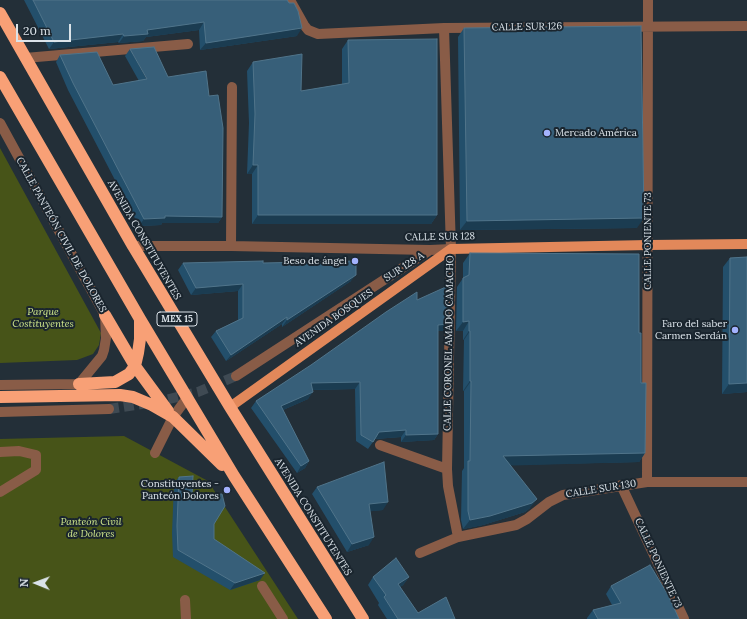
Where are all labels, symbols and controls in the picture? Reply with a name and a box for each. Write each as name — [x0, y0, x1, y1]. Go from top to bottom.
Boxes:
scale bar — [18, 16, 73, 42]
street label: CALLE SUR 126 — [492, 20, 562, 34]
text: 20 m — [23, 23, 51, 38]
place label: Mercado América — [555, 127, 637, 139]
marker: Mercado América — [542, 128, 552, 138]
street label: CALLE PANTEÓN CIVIL DE DOLORES — [13, 155, 109, 315]
street label: AVENIDA CONSTITUYENTES — [105, 178, 183, 302]
street label: CALLE PONIENTE 73 — [642, 192, 654, 290]
street label: CALLE SUR 128 — [405, 230, 475, 244]
street label: SUR 128 A — [382, 250, 426, 284]
place label: Beso de ángel — [283, 255, 347, 267]
street label: CALLE CORONEL AMADO CAMACHO — [441, 255, 457, 431]
marker: Beso de ángel — [350, 256, 360, 266]
street label: AVENIDA BOSQUES — [293, 286, 375, 350]
park label: Parque Costituyentes — [12, 306, 74, 330]
road number: MEX 15 — [157, 312, 197, 326]
place label: Faro del saber Carmen Serdán — [655, 318, 727, 342]
marker: Faro del saber Carmen Serdán — [730, 325, 740, 335]
street label: AVENIDA CONSTITUYENTES — [272, 456, 354, 578]
place label: Constituyentes - Panteón Dolores — [141, 478, 219, 502]
street label: CALLE SUR 130 — [565, 478, 637, 500]
marker: Constituyentes - Panteón Dolores — [222, 485, 232, 495]
park label: Panteón Civil de Dolores — [60, 516, 122, 540]
street label: CALLE PONIENTE 73 — [632, 516, 684, 610]
north arrow — [16, 563, 56, 603]
text: N — [17, 578, 31, 587]

